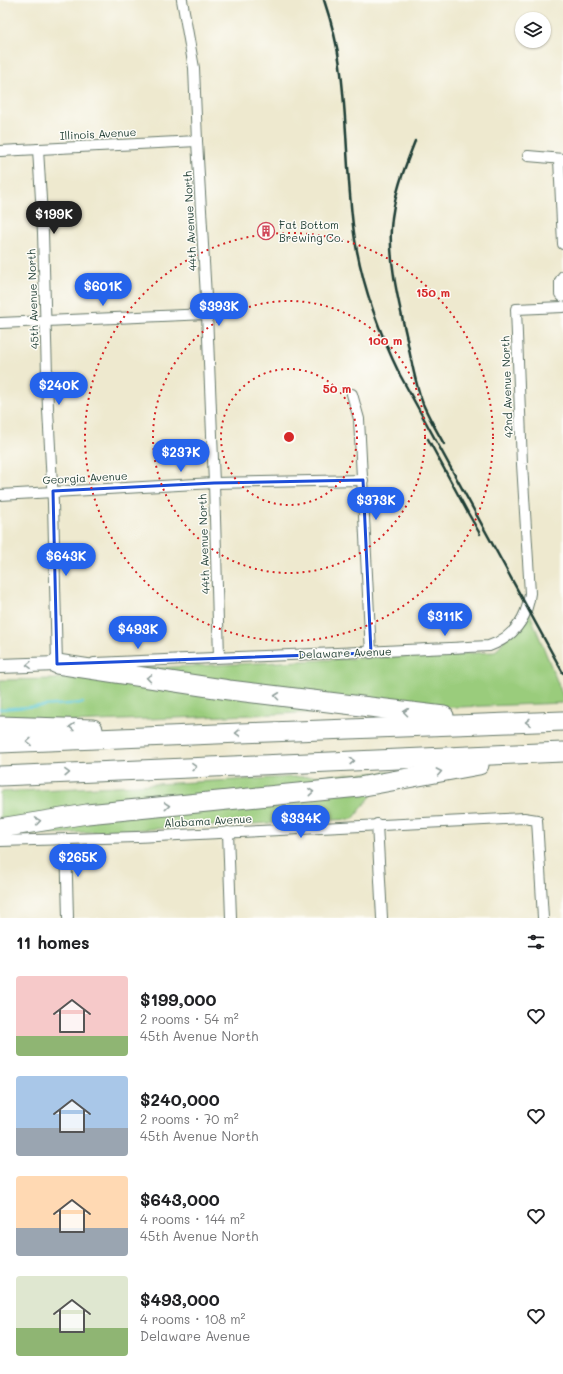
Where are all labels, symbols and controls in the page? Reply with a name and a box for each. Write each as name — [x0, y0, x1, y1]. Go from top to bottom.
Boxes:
map controls — [515, 12, 551, 48]
button: layers — [515, 12, 551, 48]
street label: Illinois Avenue — [59, 124, 137, 143]
street label: 44th Avenue North — [179, 171, 200, 271]
pin: $199K — [26, 201, 82, 235]
text: $199K — [35, 205, 73, 222]
place label: Fat Bottom Brewing Co. — [279, 217, 344, 245]
building icon: Fat Bottom Brewing Co. — [256, 221, 276, 241]
street label: 45th Avenue North — [23, 249, 42, 349]
pin: $601K — [75, 273, 131, 307]
text: $601K — [84, 277, 122, 294]
text: 150 m — [416, 284, 450, 300]
pin: $393K — [191, 293, 247, 327]
text: $393K — [199, 297, 239, 314]
text: 100 m — [368, 332, 402, 348]
street label: 42nd Avenue North — [497, 336, 516, 438]
pin: $240K — [31, 372, 87, 406]
text: $240K — [39, 376, 79, 393]
text: 50 m — [323, 380, 351, 396]
centre of rings — [282, 430, 296, 444]
pin: $237K — [153, 439, 209, 473]
text: $237K — [162, 443, 200, 460]
street label: Georgia Avenue — [42, 468, 128, 487]
pin: $373K — [348, 487, 404, 521]
text: $373K — [356, 491, 396, 508]
street label: 44th Avenue North — [194, 494, 213, 594]
pin: $643K — [38, 543, 94, 577]
text: $643K — [46, 547, 86, 564]
pin: $311K — [417, 603, 473, 637]
text: $311K — [427, 607, 463, 624]
pin: $493K — [110, 616, 166, 650]
text: $493K — [118, 620, 158, 637]
street label: Delaware Avenue — [298, 643, 392, 662]
one-way arrow — [26, 661, 32, 669]
one-way arrow — [146, 674, 152, 683]
one-way arrow — [274, 692, 280, 701]
one-way arrow — [403, 707, 410, 716]
one-way arrow — [525, 718, 531, 727]
one-way arrow — [69, 723, 75, 732]
one-way arrow — [235, 729, 241, 737]
one-way arrow — [26, 738, 32, 747]
one-way arrow — [349, 756, 355, 765]
one-way arrow — [191, 763, 197, 772]
one-way arrow — [64, 768, 70, 777]
one-way arrow — [436, 769, 442, 777]
one-way arrow — [308, 788, 314, 797]
one-way arrow — [164, 802, 171, 811]
pin: $334K — [273, 805, 329, 839]
text: $334K — [281, 809, 321, 826]
street label: Alabama Avenue — [163, 811, 253, 830]
one-way arrow — [35, 818, 42, 826]
pin: $265K — [50, 844, 106, 878]
text: $265K — [58, 848, 98, 865]
text: 11 homes — [16, 931, 90, 953]
icon: filters — [525, 931, 547, 953]
text: $199,000 — [140, 988, 216, 1010]
icon: home — [48, 992, 96, 1040]
icon: heart — [525, 1005, 547, 1027]
text: 2 rooms · 54 m² — [140, 1010, 239, 1027]
text: 45th Avenue North — [140, 1027, 258, 1044]
text: $240,000 — [140, 1088, 220, 1110]
icon: home — [48, 1092, 96, 1140]
icon: heart — [525, 1105, 547, 1127]
text: 2 rooms · 70 m² — [140, 1110, 239, 1127]
text: 45th Avenue North — [140, 1127, 258, 1144]
text: $643,000 — [140, 1188, 220, 1210]
icon: home — [48, 1192, 96, 1240]
icon: heart — [525, 1205, 547, 1227]
text: 4 rooms · 144 m² — [140, 1210, 245, 1227]
text: 45th Avenue North — [140, 1227, 258, 1244]
text: $493,000 — [140, 1288, 220, 1310]
icon: home — [48, 1292, 96, 1340]
icon: heart — [525, 1305, 547, 1327]
text: 4 rooms · 108 m² — [140, 1310, 246, 1327]
text: Delaware Avenue — [140, 1327, 250, 1344]

